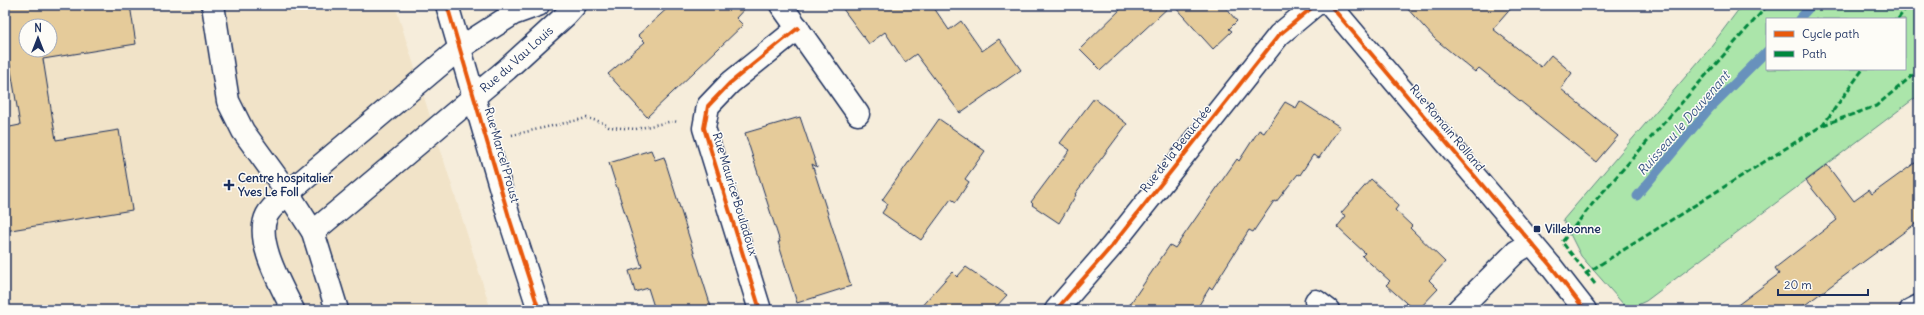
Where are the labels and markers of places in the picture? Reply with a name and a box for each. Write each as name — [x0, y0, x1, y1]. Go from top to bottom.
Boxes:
place label: Centre hospitalier Yves Le Foll — [237, 170, 333, 199]
marker: Centre hospitalier Yves Le Foll — [223, 179, 235, 191]
place label: Villebonne — [1545, 221, 1601, 236]
marker: Villebonne — [1532, 224, 1542, 234]

